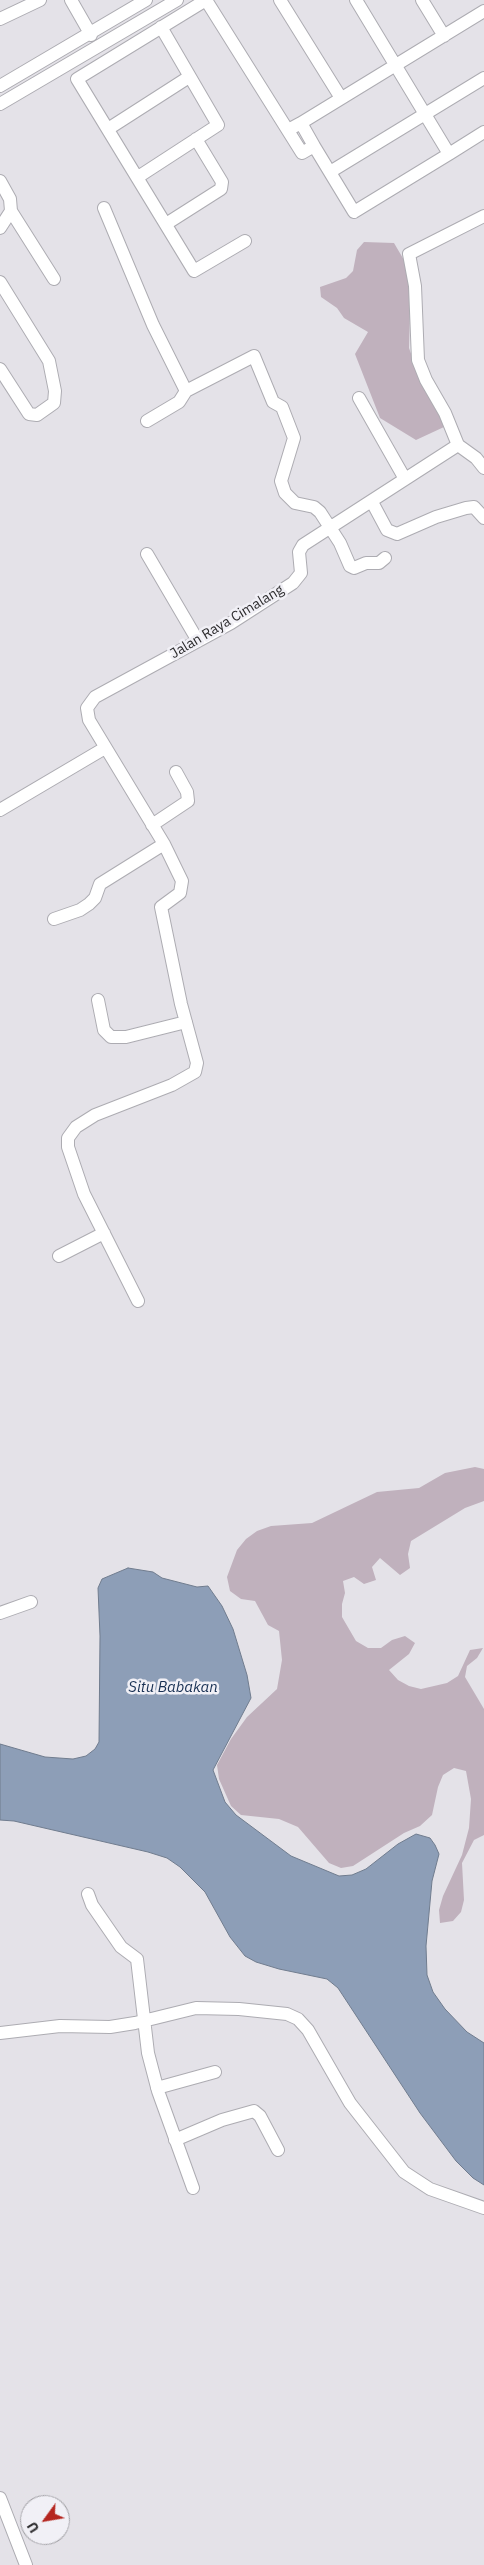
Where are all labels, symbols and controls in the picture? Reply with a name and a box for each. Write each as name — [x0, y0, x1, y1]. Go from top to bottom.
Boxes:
street label: Jalan Raya Cimalang — [167, 581, 287, 663]
water label: Situ Babakan — [128, 1679, 218, 1697]
north arrow — [20, 2495, 70, 2545]
text: U — [23, 2519, 43, 2536]

